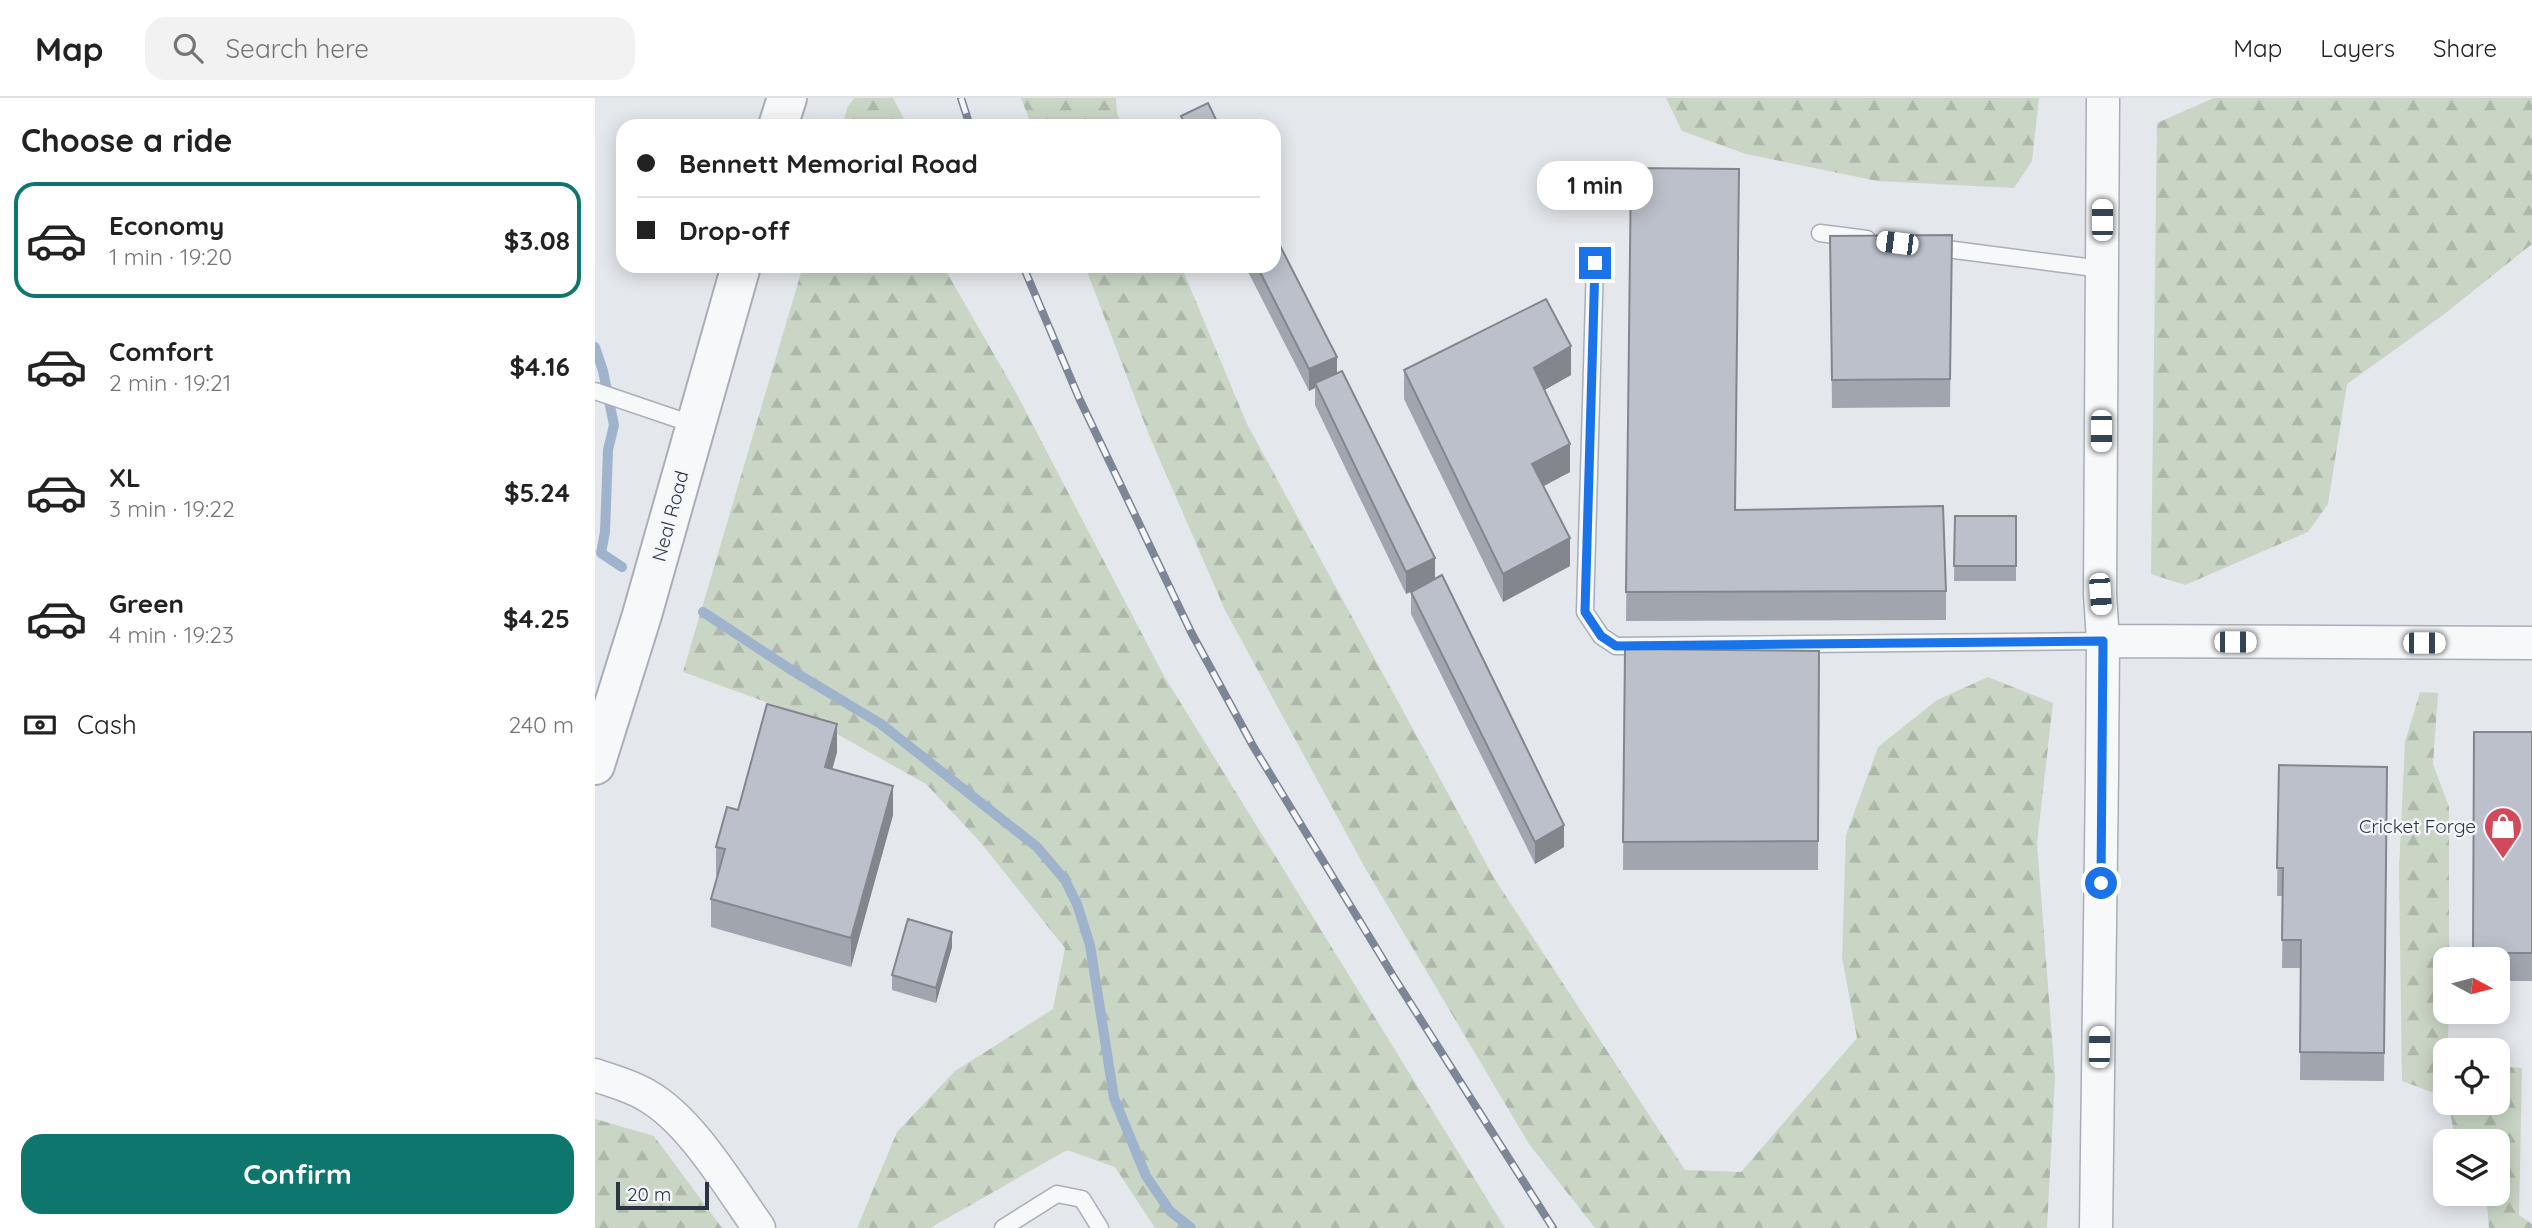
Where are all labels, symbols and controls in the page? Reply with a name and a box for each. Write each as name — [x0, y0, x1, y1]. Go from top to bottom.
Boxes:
search box — [145, 17, 635, 80]
text: Map — [35, 28, 103, 69]
icon: search — [169, 29, 207, 67]
text: Search here — [225, 32, 369, 65]
text: Map — [2233, 33, 2282, 63]
text: Layers — [2320, 33, 2395, 63]
text: Share — [2433, 33, 2497, 63]
text: Choose a ride — [21, 120, 233, 160]
text: Bennett Memorial Road — [679, 147, 978, 180]
callout: 1 min — [1537, 162, 1653, 211]
text: 1 min — [1567, 171, 1623, 200]
car — [2092, 199, 2113, 241]
icon: car — [25, 209, 88, 272]
text: Economy — [109, 209, 224, 242]
text: Drop-off — [679, 214, 790, 247]
text: $3.08 — [504, 224, 570, 257]
car — [1875, 230, 1920, 256]
text: 1 min · 19:20 — [109, 242, 232, 271]
route end — [1579, 247, 1611, 279]
icon: car — [25, 335, 88, 398]
text: Comfort — [109, 335, 214, 368]
text: $4.16 — [510, 350, 570, 383]
text: 2 min · 19:21 — [109, 368, 231, 397]
car — [2091, 410, 2112, 452]
icon: car — [25, 461, 88, 524]
text: XL — [109, 461, 141, 494]
street label: Neal Road — [646, 468, 694, 564]
text: $5.24 — [504, 476, 570, 509]
text: 3 min · 19:22 — [109, 494, 235, 523]
car — [2089, 572, 2112, 616]
icon: car — [25, 587, 88, 650]
text: Green — [109, 587, 184, 620]
text: $4.25 — [503, 602, 570, 635]
text: 4 min · 19:23 — [109, 620, 234, 649]
car — [2215, 632, 2257, 653]
car — [2404, 633, 2446, 654]
icon: cash — [21, 706, 59, 744]
text: Cash — [77, 708, 137, 741]
text: 240 m — [509, 710, 574, 739]
shop icon: Cricket Forge — [2482, 805, 2524, 860]
place label: Cricket Forge — [2359, 814, 2476, 838]
route start — [2085, 867, 2117, 899]
north arrow — [2433, 947, 2509, 1024]
map controls — [2433, 947, 2510, 1206]
car — [2089, 1026, 2110, 1068]
button: locate — [2433, 1038, 2510, 1115]
button: layers — [2433, 1129, 2510, 1206]
button: Confirm — [21, 1134, 574, 1214]
scale bar — [616, 1179, 709, 1211]
text: 20 m — [627, 1182, 671, 1206]

